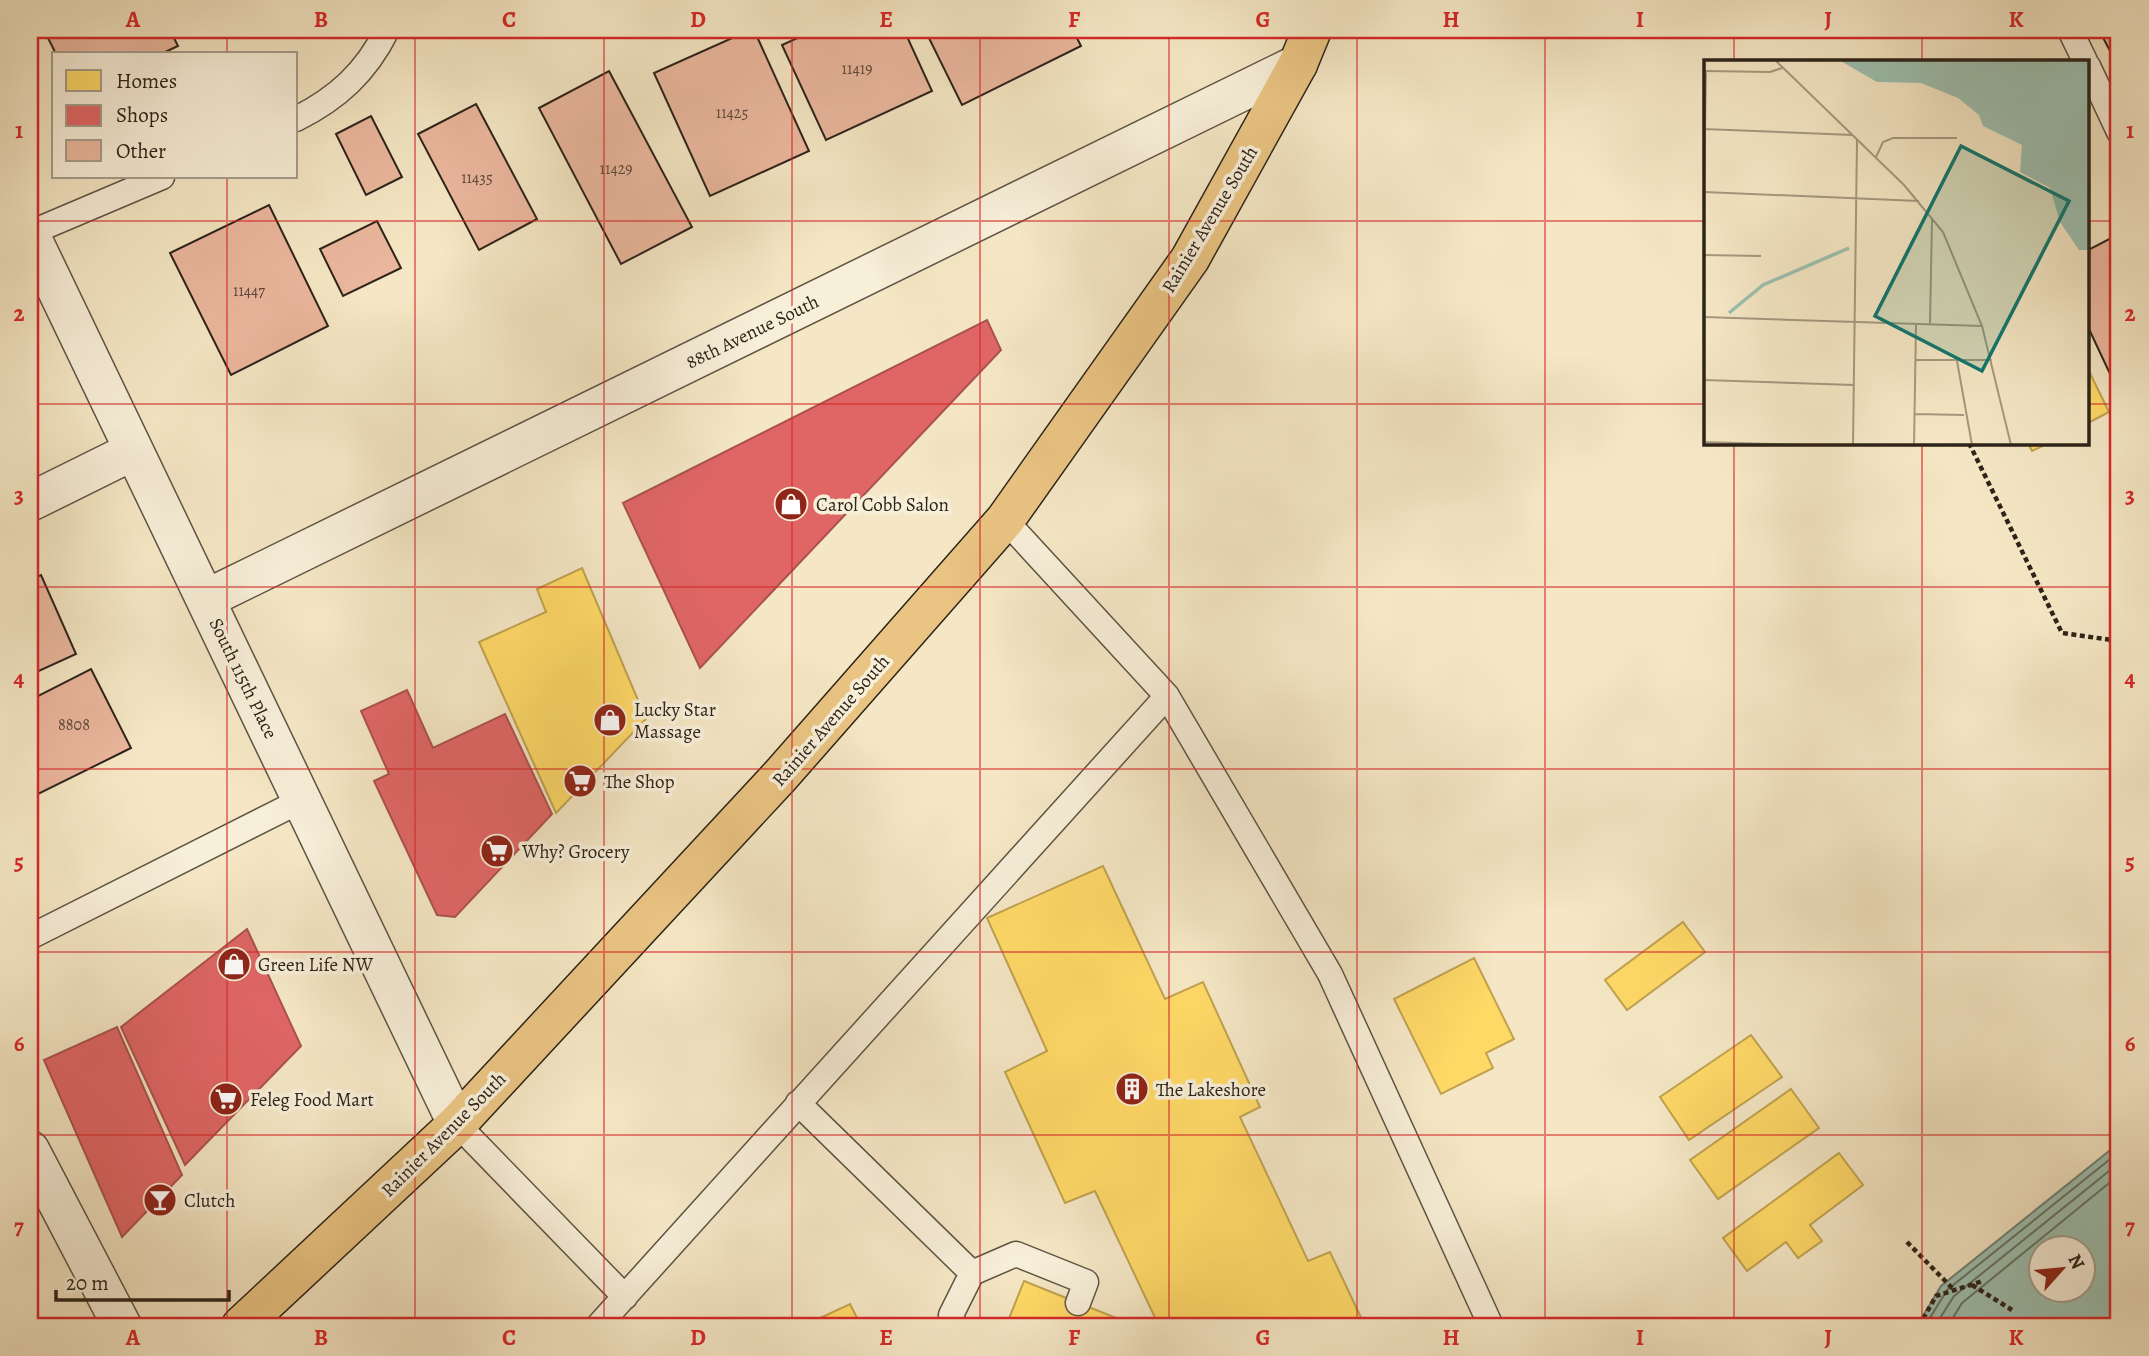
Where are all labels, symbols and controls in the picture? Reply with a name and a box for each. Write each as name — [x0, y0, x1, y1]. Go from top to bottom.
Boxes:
text: A — [125, 4, 141, 35]
text: B — [314, 4, 328, 35]
text: C — [502, 4, 516, 35]
text: D — [690, 4, 706, 35]
text: E — [879, 4, 893, 35]
text: F — [1068, 4, 1081, 35]
text: G — [1255, 4, 1271, 35]
text: H — [1442, 4, 1460, 35]
text: I — [1636, 4, 1644, 35]
text: J — [1824, 4, 1832, 35]
text: K — [2008, 4, 2024, 35]
legend — [52, 52, 298, 178]
house number: 11419 — [842, 58, 872, 80]
inset map — [1704, 60, 2090, 444]
text: Homes — [116, 67, 177, 95]
text: Shops — [116, 101, 168, 129]
house number: 11425 — [716, 102, 748, 124]
text: 1 — [15, 115, 23, 146]
text: 1 — [2126, 115, 2134, 146]
text: Other — [116, 137, 166, 165]
street label: Rainier Avenue South — [1156, 141, 1264, 298]
house number: 11429 — [599, 158, 633, 180]
house number: 11435 — [461, 167, 493, 189]
house number: 11447 — [233, 280, 265, 302]
street label: 88th Avenue South — [682, 288, 823, 375]
text: 2 — [13, 298, 25, 329]
text: 2 — [2124, 298, 2136, 329]
text: 3 — [14, 480, 24, 511]
text: 3 — [2125, 480, 2135, 511]
shop icon: Carol Cobb Salon — [772, 485, 810, 523]
place label: Carol Cobb Salon — [816, 492, 949, 518]
street label: South 115th Place — [203, 614, 284, 743]
street label: Rainier Avenue South — [766, 649, 895, 792]
text: 4 — [14, 663, 25, 694]
text: 4 — [2125, 663, 2136, 694]
place label: Lucky Star Massage — [634, 697, 716, 745]
shop icon: Lucky Star Massage — [591, 701, 629, 739]
house number: 8808 — [58, 714, 90, 736]
supermarket icon: The Shop — [561, 762, 599, 800]
place label: The Shop — [604, 769, 675, 795]
supermarket icon: Why? Grocery — [478, 832, 516, 870]
place label: Why? Grocery — [521, 839, 630, 865]
text: 5 — [14, 846, 24, 877]
text: 5 — [2125, 846, 2135, 877]
shop icon: Green Life NW — [215, 945, 253, 983]
place label: Green Life NW — [258, 952, 373, 978]
text: 6 — [14, 1028, 25, 1059]
text: 6 — [2125, 1028, 2136, 1059]
street label: Rainier Avenue South — [375, 1066, 512, 1203]
building icon: The Lakeshore — [1113, 1070, 1151, 1108]
place label: The Lakeshore — [1156, 1077, 1266, 1103]
supermarket icon: Feleg Food Mart — [207, 1080, 245, 1118]
place label: Feleg Food Mart — [250, 1087, 374, 1113]
bar icon: Clutch — [141, 1181, 179, 1219]
place label: Clutch — [184, 1188, 235, 1214]
text: 7 — [14, 1211, 24, 1242]
text: 7 — [2125, 1211, 2135, 1242]
north arrow — [2026, 1234, 2096, 1304]
text: N — [2062, 1250, 2091, 1274]
scale bar — [56, 1258, 229, 1302]
text: 20 m — [66, 1269, 109, 1297]
text: A — [125, 1322, 141, 1353]
text: B — [314, 1322, 328, 1353]
text: C — [502, 1322, 516, 1353]
text: D — [690, 1322, 706, 1353]
text: E — [879, 1322, 893, 1353]
text: F — [1068, 1322, 1081, 1353]
text: G — [1255, 1322, 1271, 1353]
text: H — [1442, 1322, 1460, 1353]
text: I — [1636, 1322, 1644, 1353]
text: J — [1824, 1322, 1832, 1353]
text: K — [2008, 1322, 2024, 1353]

